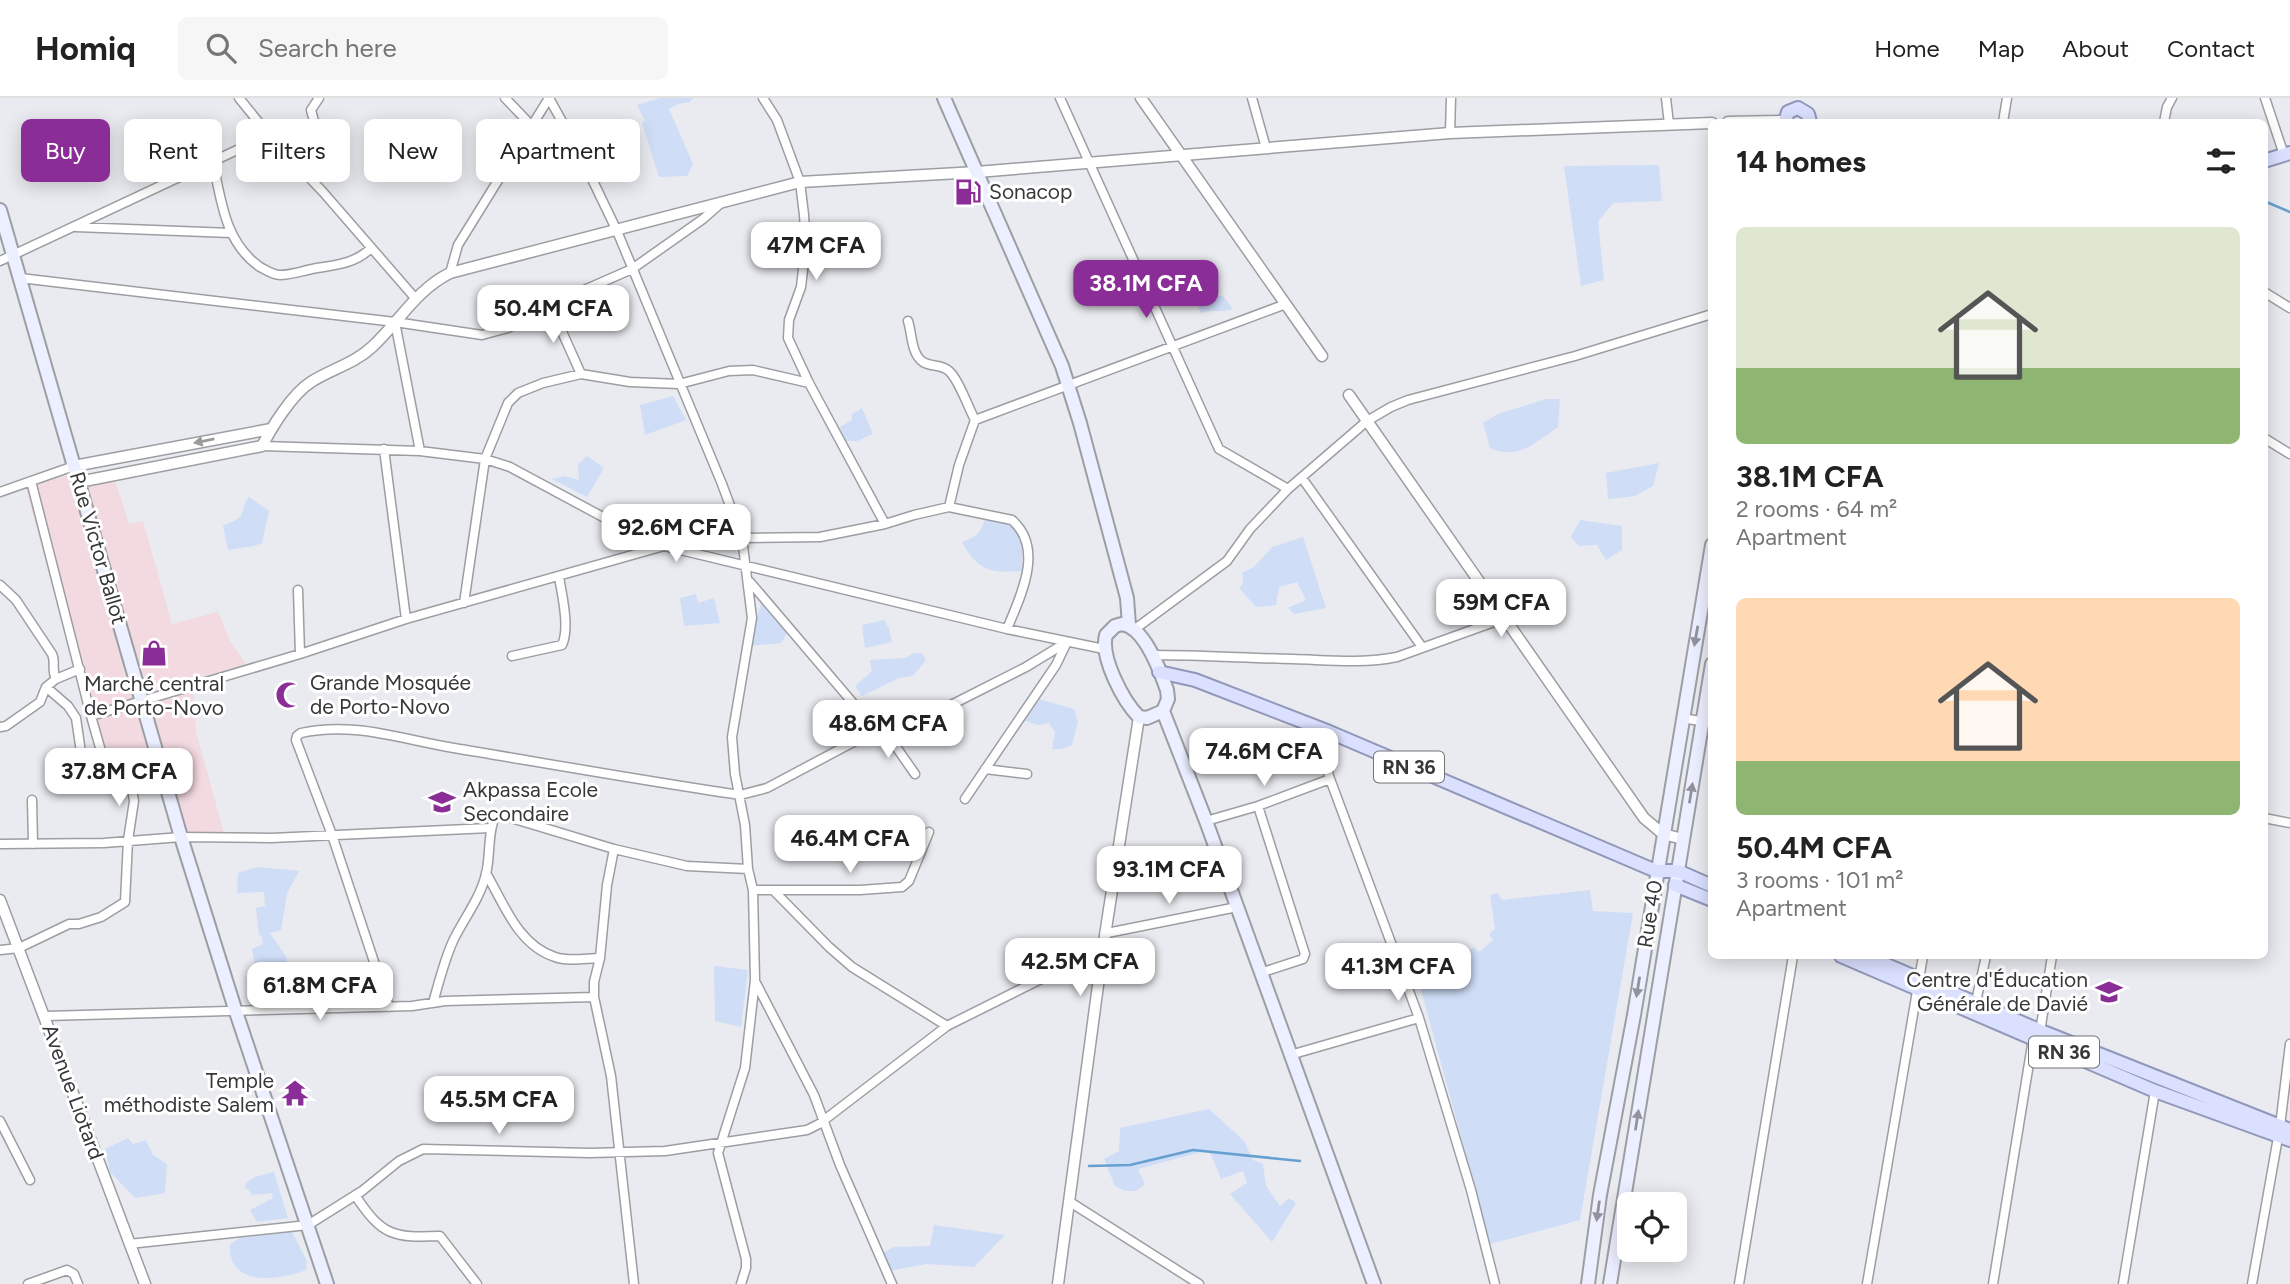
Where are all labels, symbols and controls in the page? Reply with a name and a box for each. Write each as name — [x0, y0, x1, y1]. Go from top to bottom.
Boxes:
search box — [178, 17, 668, 80]
text: Homiq — [35, 29, 136, 68]
icon: search — [202, 29, 240, 67]
text: Search here — [258, 32, 397, 64]
text: Home — [1874, 34, 1940, 63]
text: Map — [1978, 34, 2024, 63]
text: About — [2062, 34, 2129, 63]
text: Contact — [2167, 34, 2255, 63]
chip: Buy — [21, 119, 110, 182]
chip: Rent — [124, 119, 222, 182]
chip: Filters — [236, 119, 350, 182]
chip: New — [364, 119, 462, 182]
chip: Apartment — [476, 119, 640, 182]
icon: filters — [2202, 142, 2240, 180]
text: 14 homes — [1736, 143, 1866, 180]
fuel station icon: Sonacop — [953, 177, 983, 207]
place label: Sonacop — [989, 179, 1072, 204]
pin: 47M CFA — [751, 222, 881, 282]
text: 47M CFA — [767, 231, 865, 259]
pin: 38.1M CFA — [1066, 260, 1226, 320]
text: 38.1M CFA — [1089, 269, 1203, 297]
icon: home — [1925, 272, 2051, 398]
pin: 50.4M CFA — [473, 286, 633, 345]
text: 50.4M CFA — [493, 294, 613, 322]
one-way arrow — [193, 436, 215, 447]
text: 38.1M CFA — [1736, 458, 1884, 495]
street label: Rue Victor Ballot — [65, 469, 132, 627]
text: 2 rooms · 64 m² — [1736, 495, 1897, 523]
pin: 92.6M CFA — [596, 504, 756, 564]
text: 92.6M CFA — [618, 513, 734, 541]
text: Apartment — [1736, 523, 1847, 551]
pin: 59M CFA — [1436, 580, 1566, 639]
text: 59M CFA — [1452, 588, 1550, 616]
one-way arrow — [1690, 625, 1701, 647]
shop icon: Marché central de Porto-Novo — [139, 638, 169, 668]
icon: home — [1925, 643, 2051, 769]
place label: Grande Mosquée de Porto-Novo — [310, 670, 471, 719]
place label: Marché central de Porto-Novo — [84, 671, 224, 720]
mosque icon: Grande Mosquée de Porto-Novo — [274, 680, 304, 710]
pin: 48.6M CFA — [808, 700, 968, 760]
text: 48.6M CFA — [829, 709, 947, 737]
pin: 74.6M CFA — [1184, 728, 1344, 788]
text: 74.6M CFA — [1205, 737, 1323, 765]
pin: 37.8M CFA — [39, 748, 199, 808]
road number: RN 36 — [1374, 752, 1444, 782]
text: 37.8M CFA — [61, 757, 177, 785]
place label: Akpassa Ecole Secondaire — [463, 777, 598, 826]
one-way arrow — [1686, 782, 1697, 804]
school or university icon: Akpassa Ecole Secondaire — [427, 787, 457, 817]
pin: 46.4M CFA — [770, 816, 930, 875]
text: 46.4M CFA — [790, 824, 910, 852]
text: 50.4M CFA — [1736, 829, 1892, 866]
pin: 93.1M CFA — [1089, 846, 1249, 906]
text: 93.1M CFA — [1113, 855, 1225, 883]
text: 3 rooms · 101 m² — [1736, 866, 1903, 894]
street label: Rue 40 — [1632, 878, 1667, 949]
text: Apartment — [1736, 894, 1847, 922]
pin: 42.5M CFA — [1000, 939, 1160, 998]
pin: 41.3M CFA — [1318, 944, 1478, 1003]
text: 42.5M CFA — [1021, 947, 1139, 975]
text: 41.3M CFA — [1341, 952, 1455, 980]
pin: 61.8M CFA — [240, 962, 400, 1022]
place label: Centre d'Éducation Générale de Davié — [1906, 967, 2088, 1016]
text: 61.8M CFA — [263, 971, 377, 999]
one-way arrow — [1632, 976, 1643, 998]
school or university icon: Centre d'Éducation Générale de Davié — [2094, 977, 2124, 1007]
street label: Avenue Liotard — [37, 1021, 110, 1163]
road number: RN 36 — [2029, 1036, 2099, 1068]
place label: Temple méthodiste Salem — [104, 1068, 274, 1117]
pin: 45.5M CFA — [419, 1076, 579, 1136]
temple icon: Temple méthodiste Salem — [280, 1078, 310, 1108]
text: 45.5M CFA — [440, 1085, 558, 1113]
one-way arrow — [1632, 1109, 1643, 1131]
map controls — [1617, 1192, 1687, 1262]
button: locate — [1617, 1192, 1687, 1262]
one-way arrow — [1593, 1200, 1604, 1222]

